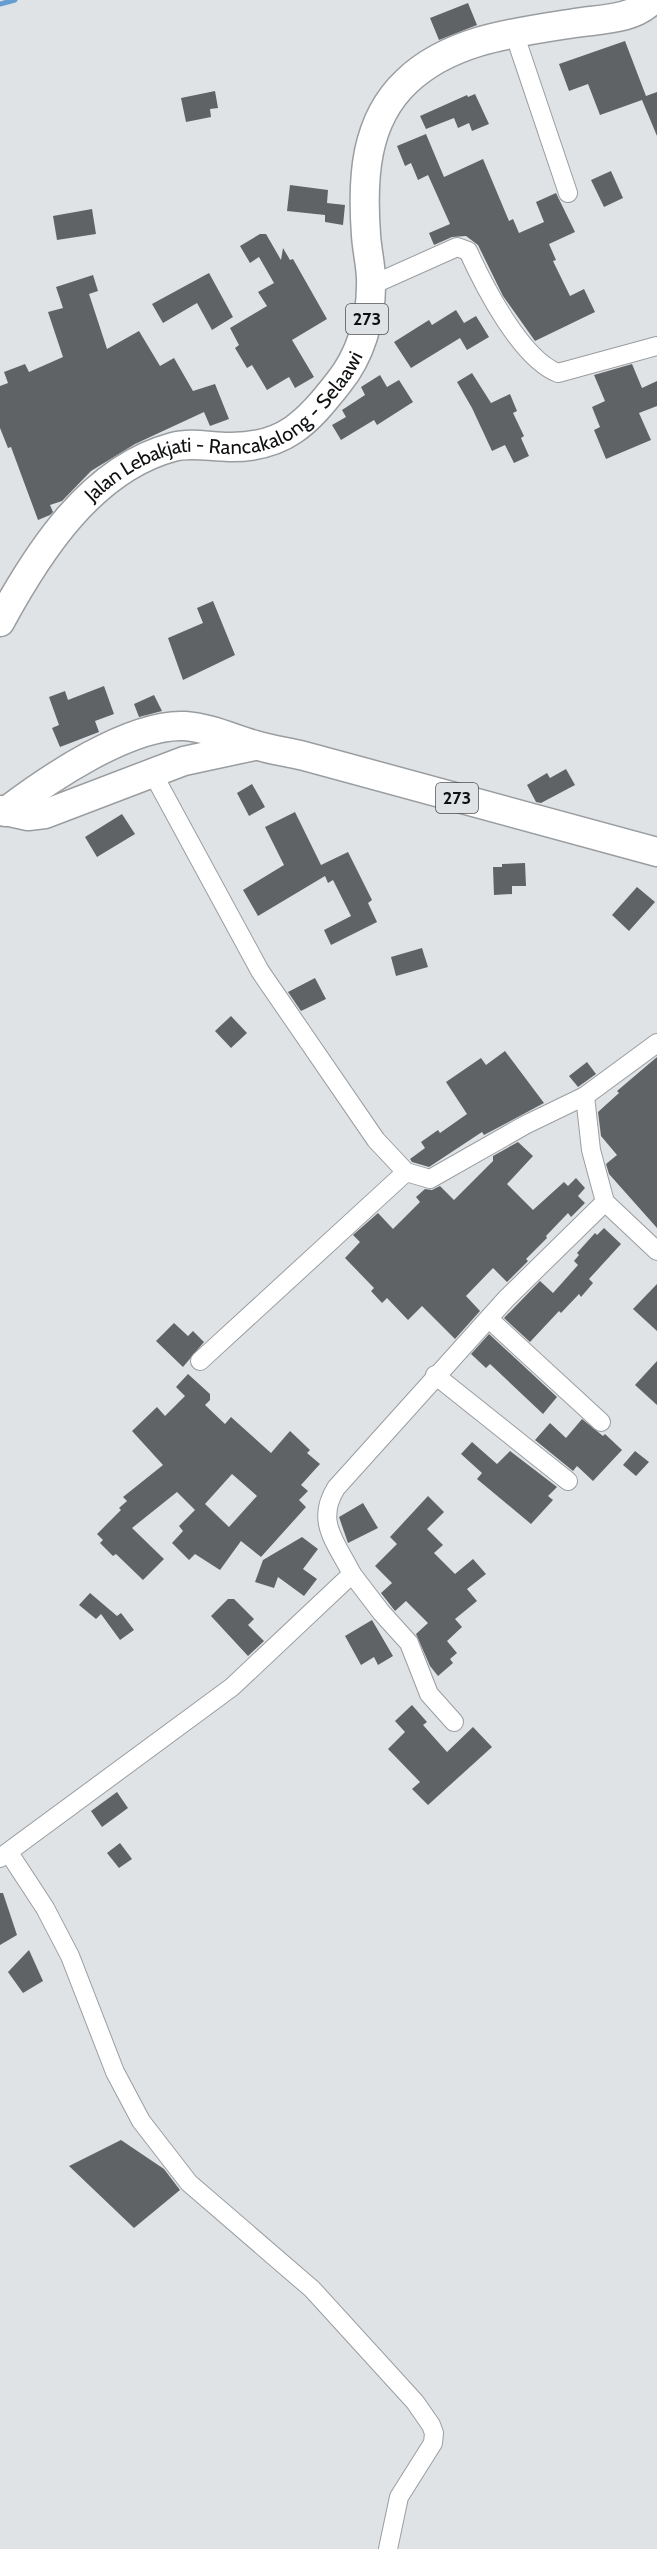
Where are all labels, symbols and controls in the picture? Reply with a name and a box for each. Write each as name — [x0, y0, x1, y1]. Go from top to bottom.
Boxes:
road number: 273 — [346, 304, 388, 334]
street label: Jalan Lebakjati - Rancakalong - Selaawi — [79, 348, 368, 507]
road number: 273 — [436, 783, 478, 813]

